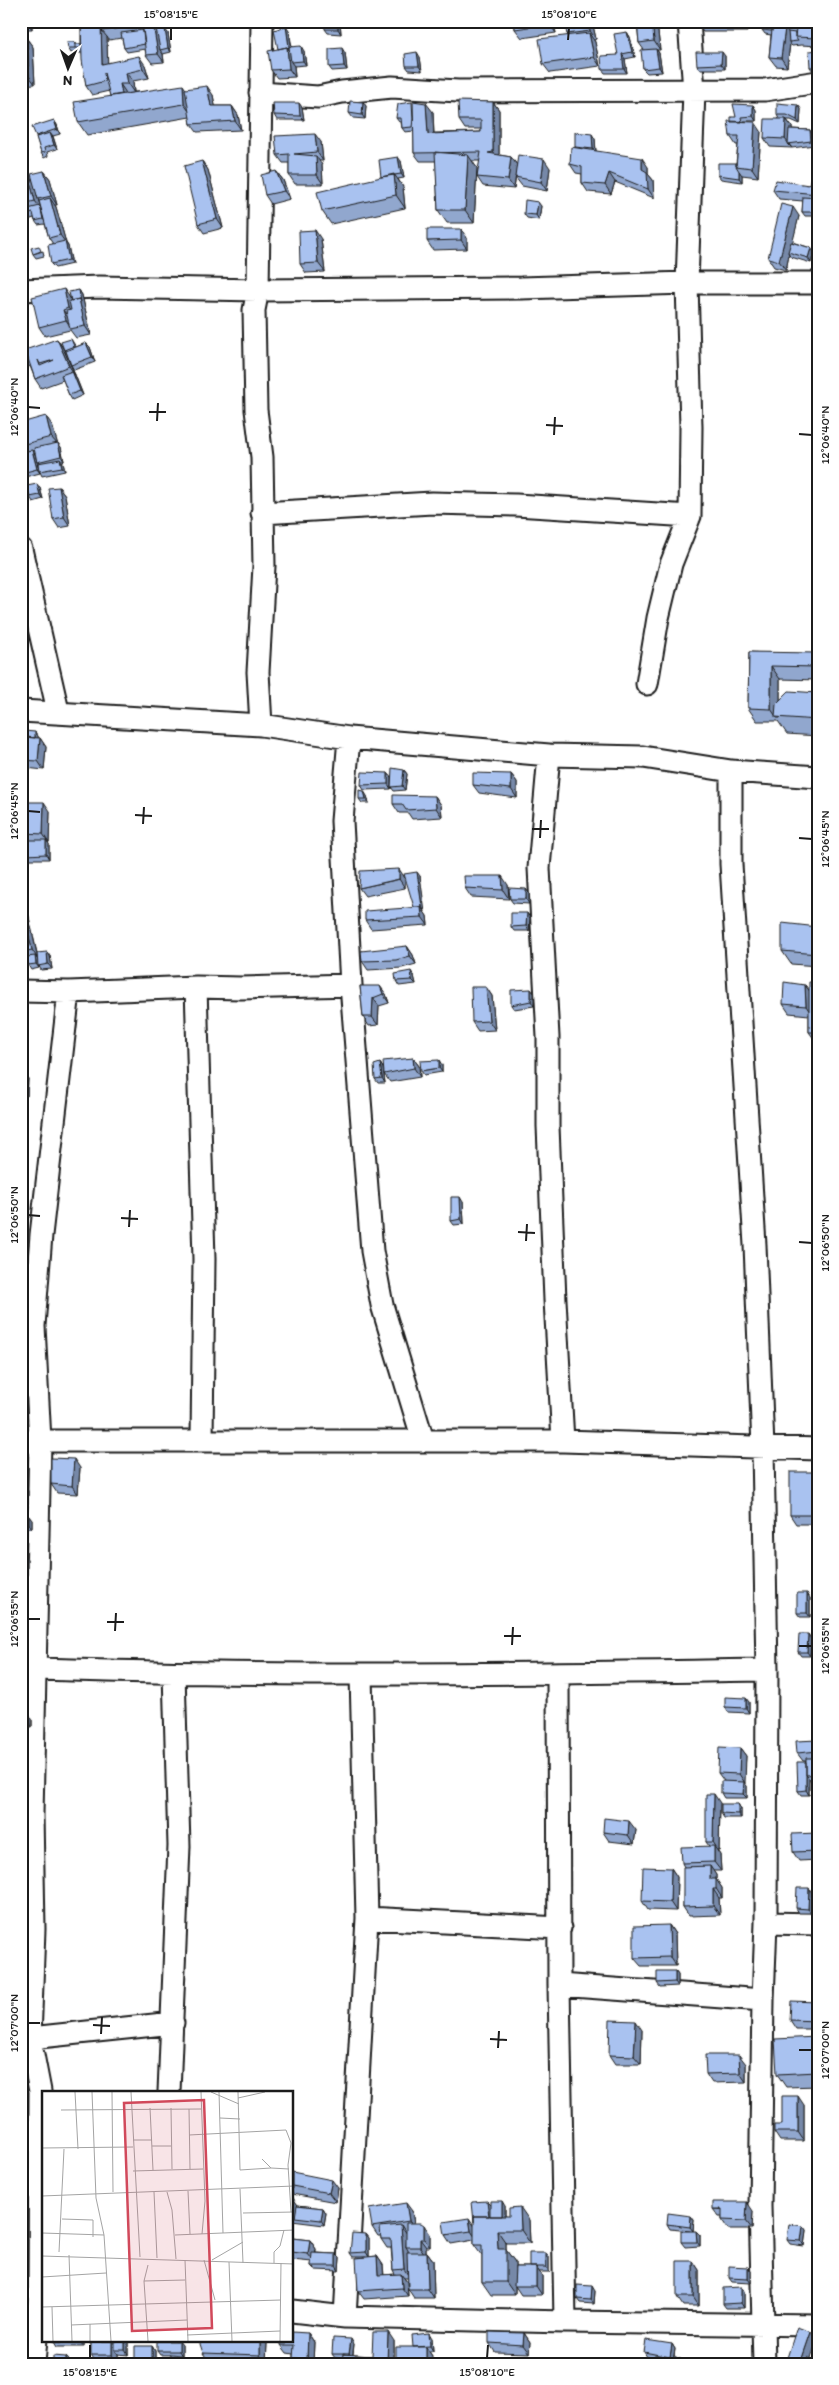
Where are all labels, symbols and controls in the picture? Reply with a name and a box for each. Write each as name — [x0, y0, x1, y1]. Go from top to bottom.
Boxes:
text: 15°08'15"E — [144, 7, 199, 21]
text: 15°08'10"E — [541, 7, 597, 21]
north arrow — [42, 42, 92, 92]
text: N — [63, 72, 73, 89]
text: 12°06'40"N — [7, 378, 21, 436]
text: 12°06'40"N — [818, 406, 832, 464]
text: 12°06'45"N — [7, 782, 21, 840]
text: 12°06'45"N — [818, 810, 832, 868]
text: 12°06'50"N — [7, 1186, 21, 1244]
text: 12°06'50"N — [818, 1214, 832, 1272]
text: 12°06'55"N — [7, 1591, 21, 1647]
text: 12°06'55"N — [818, 1618, 832, 1674]
text: 12°07'00"N — [7, 1994, 21, 2052]
text: 12°07'00"N — [818, 2021, 832, 2079]
inset map — [42, 2091, 294, 2342]
text: 15°08'15"E — [63, 2365, 118, 2379]
text: 15°08'10"E — [459, 2365, 515, 2379]

